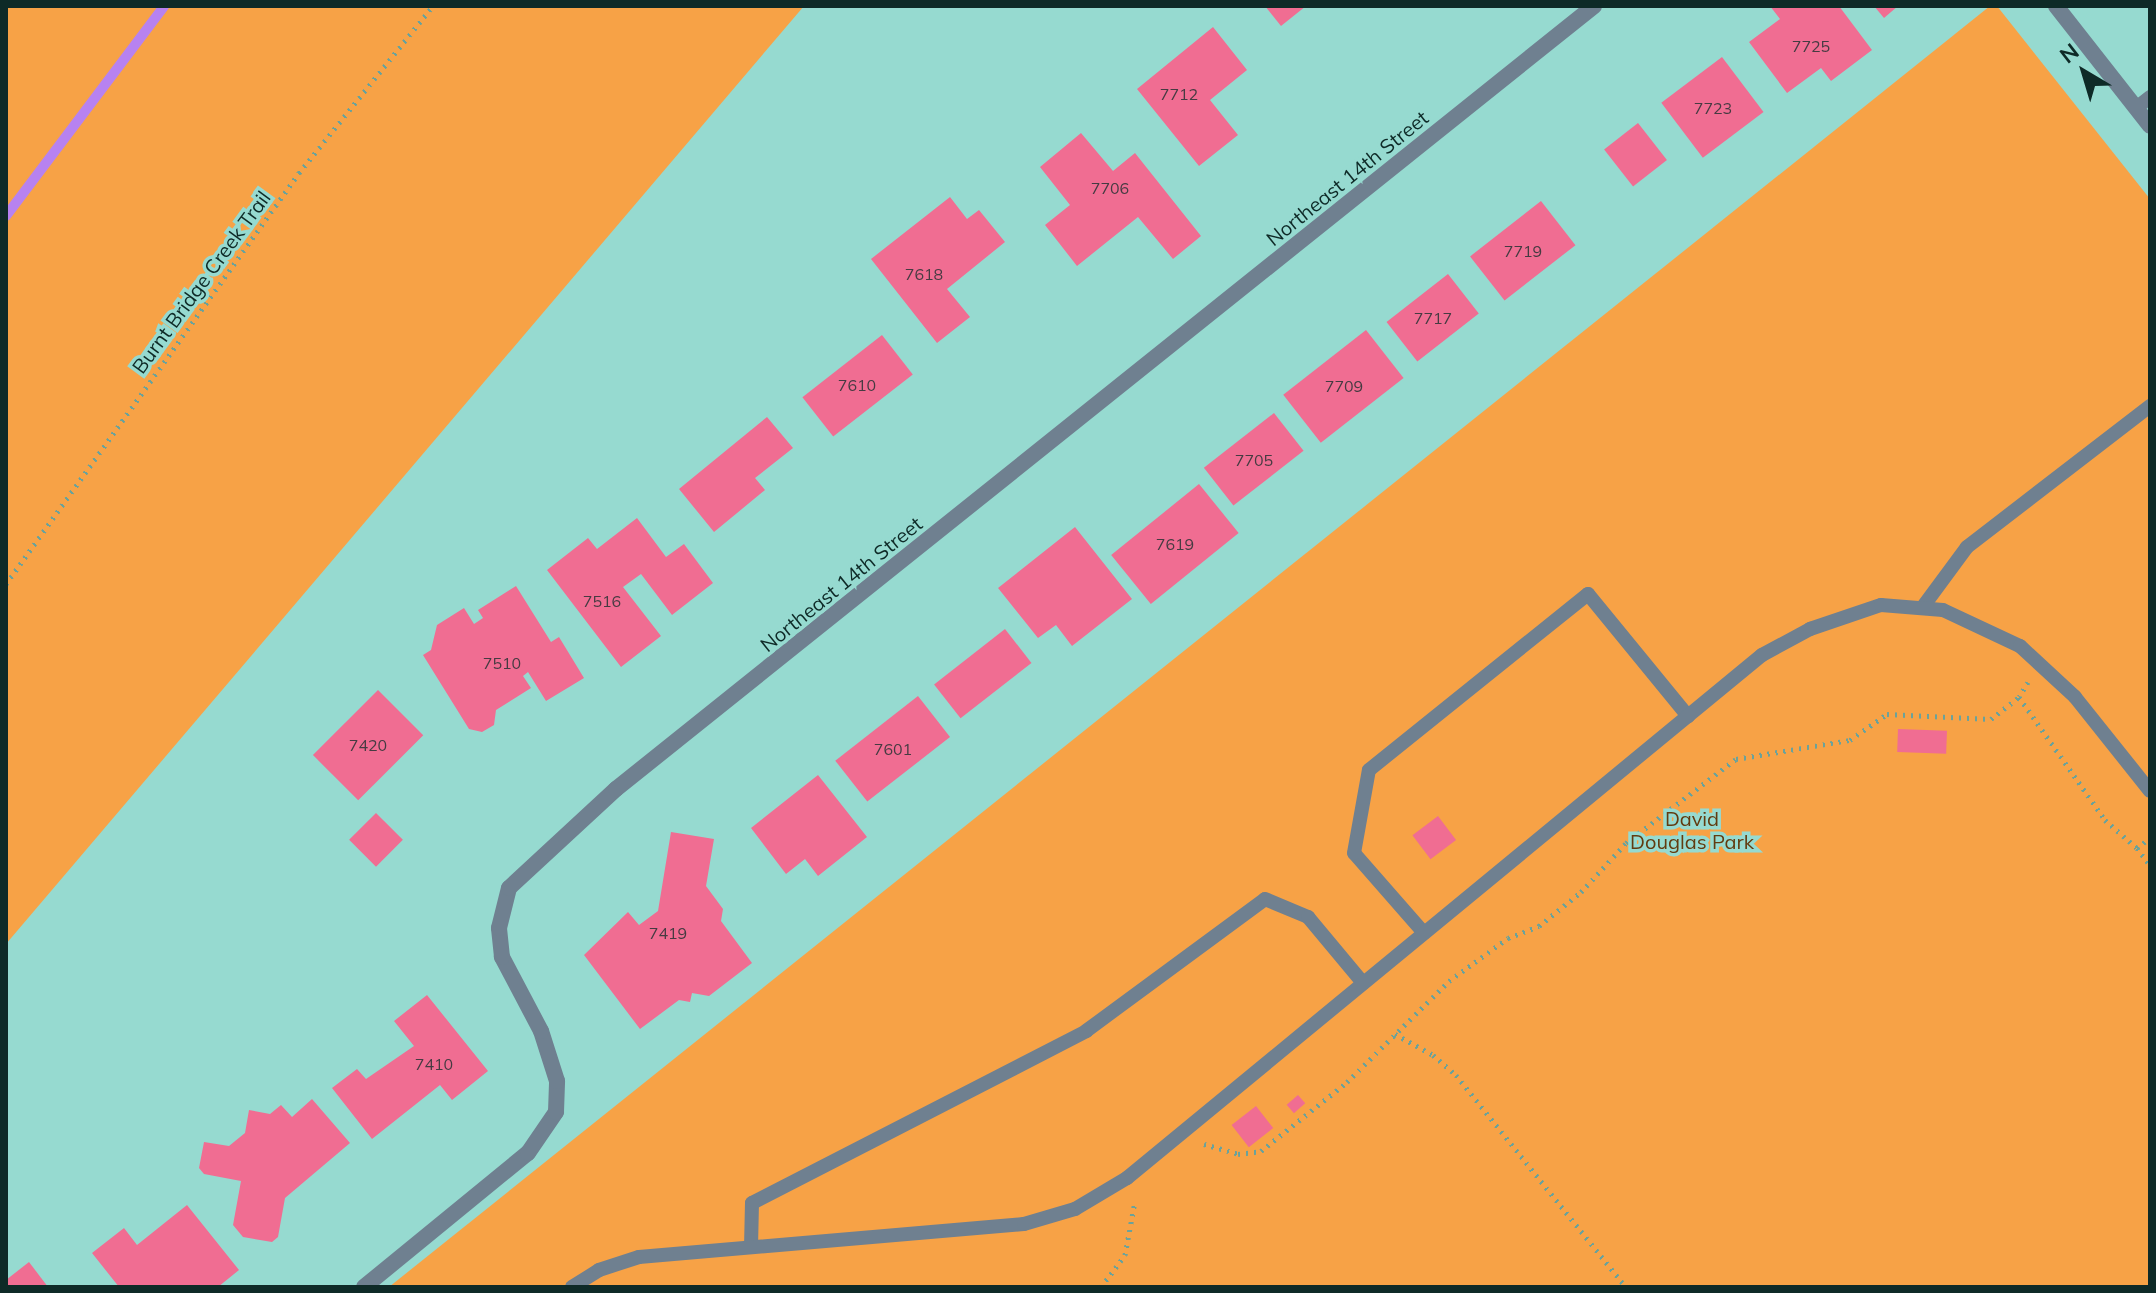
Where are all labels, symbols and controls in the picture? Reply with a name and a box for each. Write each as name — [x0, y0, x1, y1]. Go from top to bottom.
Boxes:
north arrow — [2044, 32, 2124, 112]
house number: 7725 — [1792, 36, 1830, 56]
text: N — [2054, 37, 2084, 69]
house number: 7712 — [1160, 84, 1198, 104]
house number: 7723 — [1694, 98, 1732, 118]
street label: Northeast 14th Street — [1261, 105, 1433, 251]
house number: 7706 — [1091, 178, 1129, 198]
street label: Burnt Bridge Creek Trail — [127, 186, 275, 378]
house number: 7719 — [1504, 241, 1542, 261]
house number: 7618 — [905, 264, 943, 284]
house number: 7717 — [1414, 308, 1452, 328]
house number: 7610 — [838, 375, 876, 395]
house number: 7709 — [1325, 376, 1363, 396]
house number: 7705 — [1235, 450, 1273, 470]
street label: Northeast 14th Street — [755, 511, 927, 657]
house number: 7619 — [1156, 534, 1194, 554]
house number: 7516 — [583, 591, 621, 611]
house number: 7510 — [483, 653, 521, 673]
house number: 7420 — [349, 735, 387, 755]
house number: 7601 — [874, 739, 912, 759]
park label: David Douglas Park — [1630, 806, 1754, 853]
house number: 7419 — [649, 923, 687, 943]
house number: 7410 — [415, 1054, 453, 1074]

